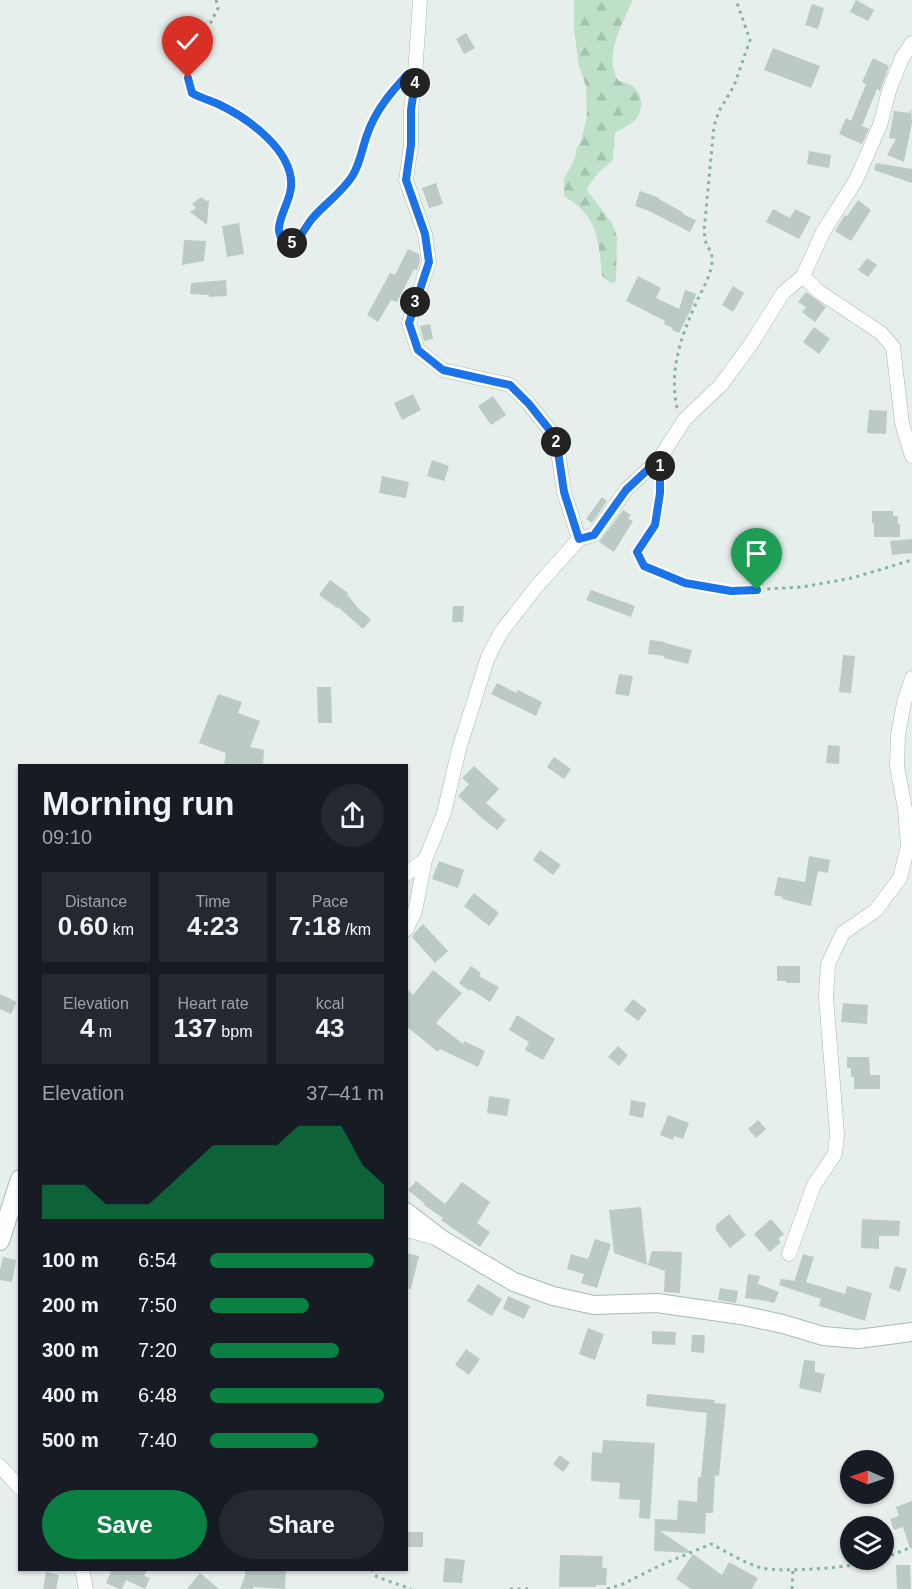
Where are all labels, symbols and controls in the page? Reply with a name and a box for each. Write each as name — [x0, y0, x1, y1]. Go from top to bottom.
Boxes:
pin — [162, 16, 213, 78]
icon: check — [171, 25, 204, 58]
pin: 4 — [400, 68, 430, 98]
text: 4 — [411, 74, 419, 91]
pin: 5 — [277, 228, 307, 258]
text: 5 — [288, 234, 296, 251]
pin: 3 — [400, 287, 430, 317]
text: 3 — [411, 293, 419, 310]
pin: 2 — [541, 427, 571, 457]
text: 2 — [552, 433, 560, 450]
pin: 1 — [645, 451, 675, 481]
text: 1 — [656, 457, 664, 474]
pin — [731, 528, 782, 590]
icon: arrive — [740, 537, 773, 570]
button: share — [321, 784, 384, 847]
text: Morning run — [42, 785, 234, 822]
text: 09:10 — [42, 826, 92, 848]
text: Distance — [65, 893, 127, 910]
text: Time — [196, 893, 230, 910]
text: Pace — [312, 893, 348, 910]
text: 0.60 — [58, 911, 108, 941]
text: 4:23 — [187, 911, 239, 941]
text: 7:18 — [289, 911, 341, 941]
text: km — [108, 921, 134, 938]
text: /km — [341, 921, 371, 938]
text: Elevation — [63, 995, 129, 1012]
text: Heart rate — [177, 995, 249, 1012]
text: kcal — [316, 995, 344, 1012]
text: 4 — [80, 1013, 94, 1043]
text: 137 — [174, 1013, 217, 1043]
text: 43 — [316, 1013, 344, 1043]
text: m — [94, 1023, 112, 1040]
text: bpm — [217, 1023, 252, 1040]
text: Elevation — [42, 1082, 124, 1104]
text: 37–41 m — [306, 1082, 384, 1104]
text: 100 m — [42, 1249, 99, 1271]
text: 6:54 — [138, 1249, 177, 1271]
text: 200 m — [42, 1294, 99, 1316]
text: 7:50 — [138, 1294, 177, 1316]
text: 300 m — [42, 1339, 99, 1361]
text: 7:20 — [138, 1339, 177, 1361]
text: 400 m — [42, 1384, 99, 1406]
text: 6:48 — [138, 1384, 177, 1406]
text: 500 m — [42, 1429, 99, 1451]
text: 7:40 — [138, 1429, 177, 1451]
north arrow — [840, 1450, 894, 1504]
map controls — [840, 1450, 894, 1570]
button: Save — [42, 1490, 207, 1559]
button: Share — [219, 1490, 384, 1559]
button: layers — [840, 1516, 894, 1570]

